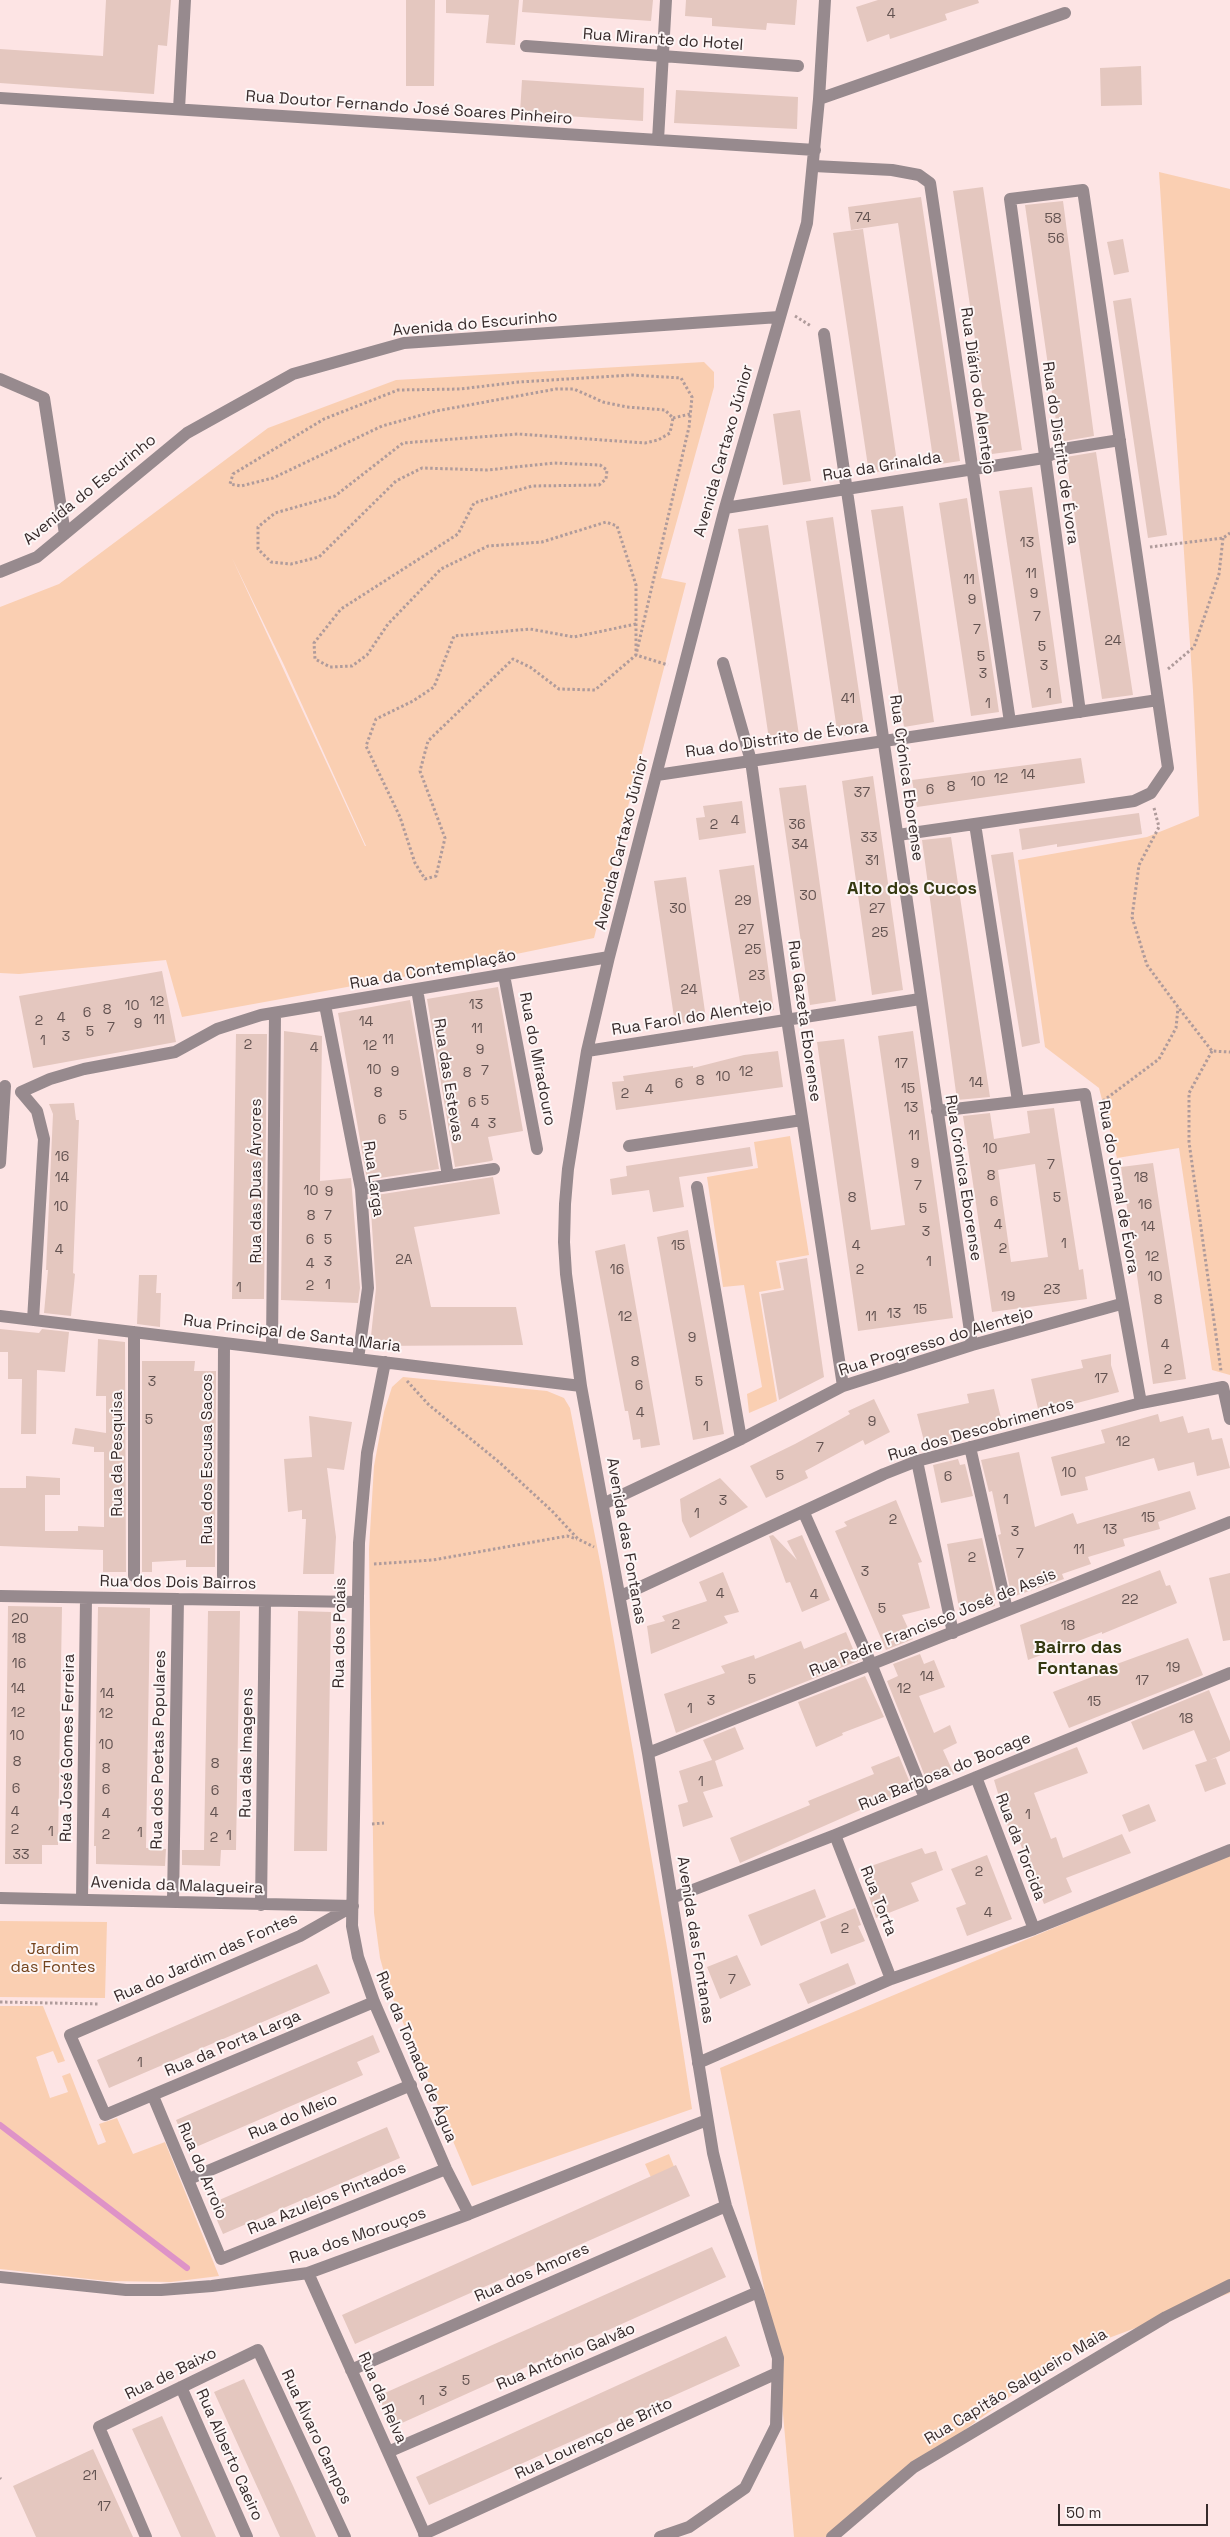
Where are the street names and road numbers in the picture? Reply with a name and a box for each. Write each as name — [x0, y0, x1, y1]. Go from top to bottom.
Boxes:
street label: Rua Mirante do Hotel — [582, 25, 744, 55]
street label: Rua Doutor Fernando José Soares Pinheiro — [245, 87, 573, 129]
street label: Rua Diário do Alentejo — [956, 306, 998, 476]
street label: Avenida do Escurinho — [392, 307, 558, 341]
street label: Rua do Distrito de Évora — [1038, 360, 1082, 546]
street label: Avenida Cartaxo Júnior — [690, 363, 758, 539]
street label: Avenida do Escurinho — [20, 430, 160, 550]
street label: Rua da Grinalda — [821, 448, 943, 486]
street label: Rua Crónica Eborense — [885, 694, 927, 862]
street label: Rua do Distrito de Évora — [684, 718, 870, 762]
street label: Avenida Cartaxo Júnior — [591, 754, 653, 932]
street label: Rua Gazeta Eborense — [783, 939, 825, 1103]
street label: Rua da Contemplação — [348, 946, 518, 994]
street label: Rua do Miradouro — [515, 991, 559, 1127]
street label: Rua Farol do Alentejo — [610, 996, 774, 1040]
street label: Rua das Estevas — [429, 1017, 467, 1143]
street label: Rua Crónica Eborense — [940, 1094, 986, 1262]
street label: Rua das Duas Árvores — [247, 1098, 267, 1264]
street label: Rua do Jornal de Évora — [1093, 1099, 1143, 1275]
street label: Rua Larga — [358, 1140, 388, 1218]
street label: Rua Progresso do Alentejo — [836, 1303, 1036, 1381]
street label: Rua Principal de Santa Maria — [182, 1311, 402, 1357]
street label: Rua dos Escusa Sacos — [198, 1373, 218, 1545]
street label: Rua da Pesquisa — [108, 1391, 128, 1517]
street label: Rua dos Descobrimentos — [886, 1394, 1076, 1466]
street label: Avenida das Fontanas — [602, 1456, 650, 1626]
street label: Rua Padre Francisco José de Assis — [807, 1565, 1059, 1681]
street label: Rua dos Dois Bairros — [100, 1572, 256, 1594]
street label: Rua dos Poiais — [329, 1578, 351, 1688]
street label: Rua dos Poetas Populares — [148, 1650, 170, 1850]
street label: Rua José Gomes Ferreira — [57, 1654, 79, 1842]
street label: Rua das Imagens — [236, 1688, 258, 1818]
street label: Rua Barbosa do Bocage — [856, 1729, 1034, 1815]
street label: Rua da Torcida — [991, 1791, 1049, 1903]
street label: Avenida das Fontanas — [672, 1855, 718, 2025]
street label: Rua Torta — [855, 1863, 901, 1939]
street label: Avenida da Malagueira — [90, 1873, 264, 1899]
street label: Rua do Jardim das Fontes — [111, 1909, 301, 2007]
street label: Rua da Tomada de Água — [371, 1969, 461, 2145]
street label: Rua da Porta Larga — [162, 2007, 304, 2081]
street label: Rua do Meio — [246, 2090, 340, 2144]
street label: Rua do Arroio — [173, 2120, 231, 2222]
street label: Rua Azulejos Pintados — [245, 2158, 409, 2240]
street label: Rua dos Morouços — [287, 2204, 429, 2268]
street label: Rua dos Amores — [472, 2239, 592, 2307]
street label: Rua António Galvão — [494, 2319, 638, 2395]
street label: Rua Capitão Salgueiro Maia — [921, 2325, 1111, 2449]
street label: Rua de Baixo — [122, 2344, 220, 2404]
street label: Rua da Relva — [353, 2349, 411, 2447]
street label: Rua Álvaro Campos — [276, 2367, 356, 2507]
street label: Rua Alberto Caeiro — [191, 2386, 267, 2524]
street label: Rua Lourenço de Brito — [512, 2394, 676, 2484]

